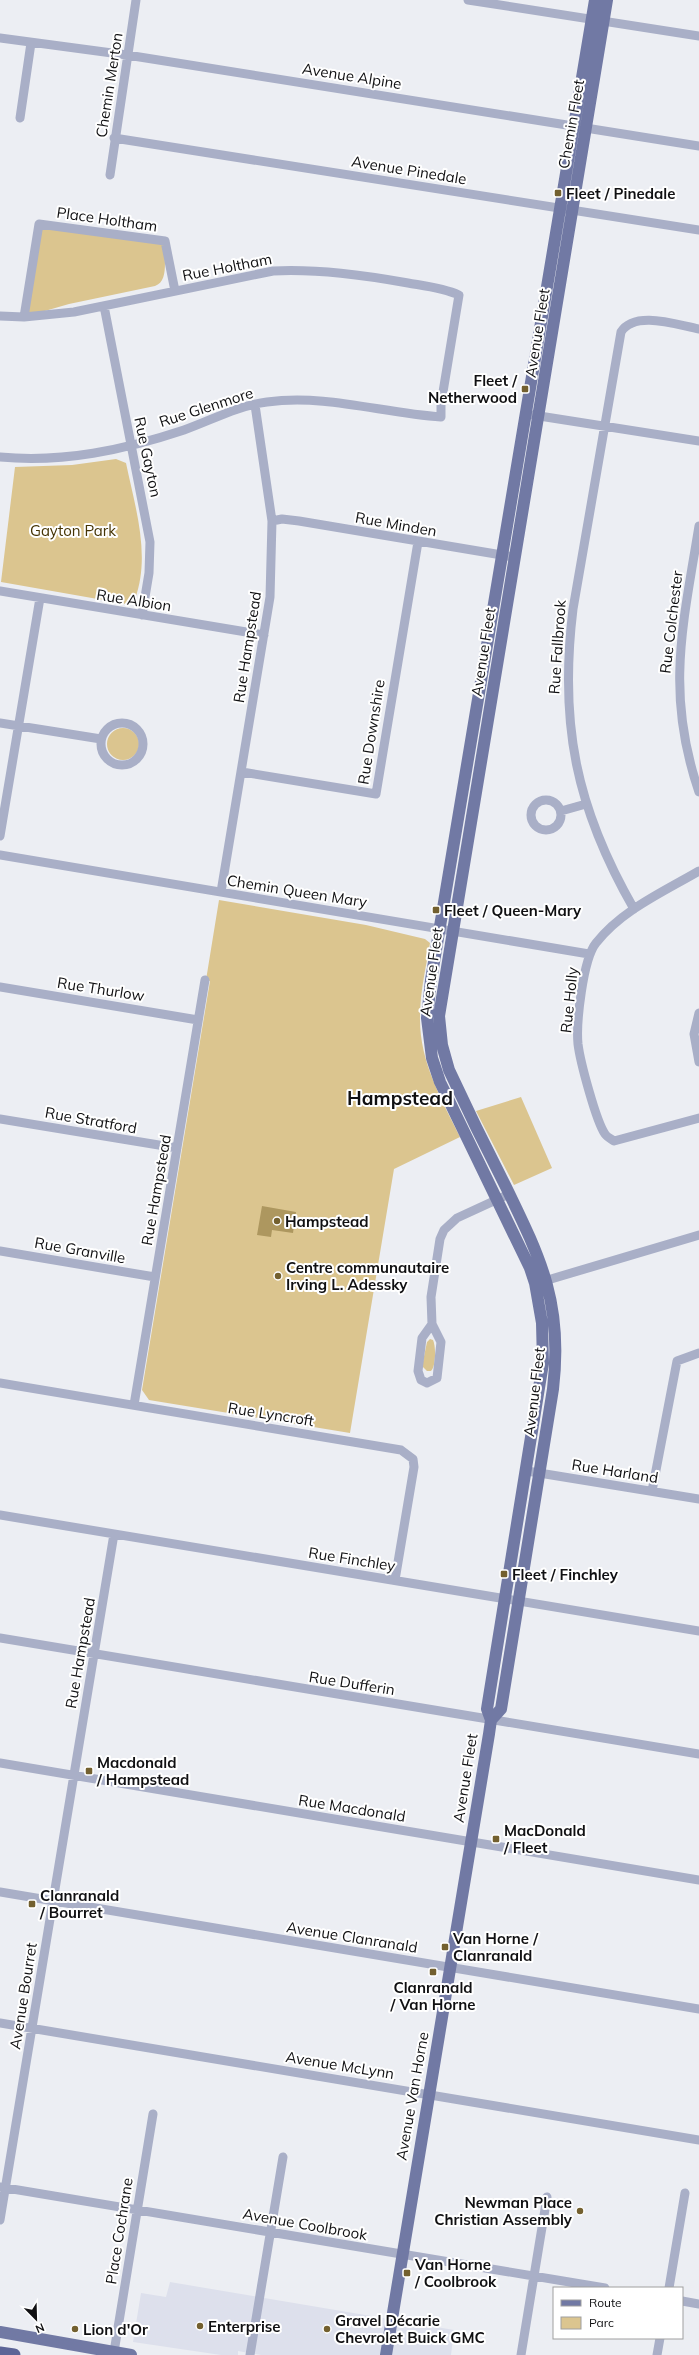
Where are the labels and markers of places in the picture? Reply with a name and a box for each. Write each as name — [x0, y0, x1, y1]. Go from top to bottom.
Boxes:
place label: Fleet / Pinedale — [566, 184, 675, 203]
marker: Fleet / Pinedale — [553, 188, 563, 198]
place label: Fleet / Netherwood — [428, 371, 518, 407]
marker: Fleet / Netherwood — [520, 384, 530, 394]
place label: Fleet / Queen-Mary — [444, 901, 582, 920]
marker: Fleet / Queen-Mary — [431, 905, 441, 915]
place label: Hampstead — [285, 1212, 369, 1231]
marker: Hampstead — [272, 1216, 282, 1226]
place label: Centre communautaire Irving L. Adessky — [286, 1258, 449, 1294]
marker: Centre communautaire Irving L. Adessky — [273, 1271, 283, 1281]
place label: Fleet / Finchley — [512, 1565, 619, 1584]
marker: Fleet / Finchley — [499, 1569, 509, 1579]
place label: Macdonald / Hampstead — [96, 1753, 189, 1789]
marker: Macdonald / Hampstead — [84, 1766, 94, 1776]
place label: MacDonald / Fleet — [503, 1821, 586, 1857]
marker: MacDonald / Fleet — [491, 1834, 501, 1844]
place label: Clanranald / Bourret — [39, 1886, 119, 1922]
marker: Clanranald / Bourret — [27, 1899, 37, 1909]
place label: Van Horne / Clanranald — [452, 1929, 539, 1965]
marker: Van Horne / Clanranald — [440, 1942, 450, 1952]
marker: Clanranald / Van Horne — [428, 1967, 438, 1977]
place label: Clanranald / Van Horne — [390, 1978, 475, 2014]
place label: Newman Place Christian Assembly — [434, 2193, 573, 2229]
marker: Newman Place Christian Assembly — [575, 2206, 585, 2216]
place label: Van Horne / Coolbrook — [414, 2255, 497, 2291]
marker: Van Horne / Coolbrook — [402, 2268, 412, 2278]
place label: Gravel Décarie Chevrolet Buick GMC — [335, 2311, 485, 2347]
place label: Enterprise — [208, 2317, 281, 2336]
place label: Lion d'Or — [83, 2320, 148, 2339]
marker: Enterprise — [195, 2321, 205, 2331]
marker: Lion d'Or — [70, 2324, 80, 2334]
marker: Gravel Décarie Chevrolet Buick GMC — [322, 2324, 332, 2334]

